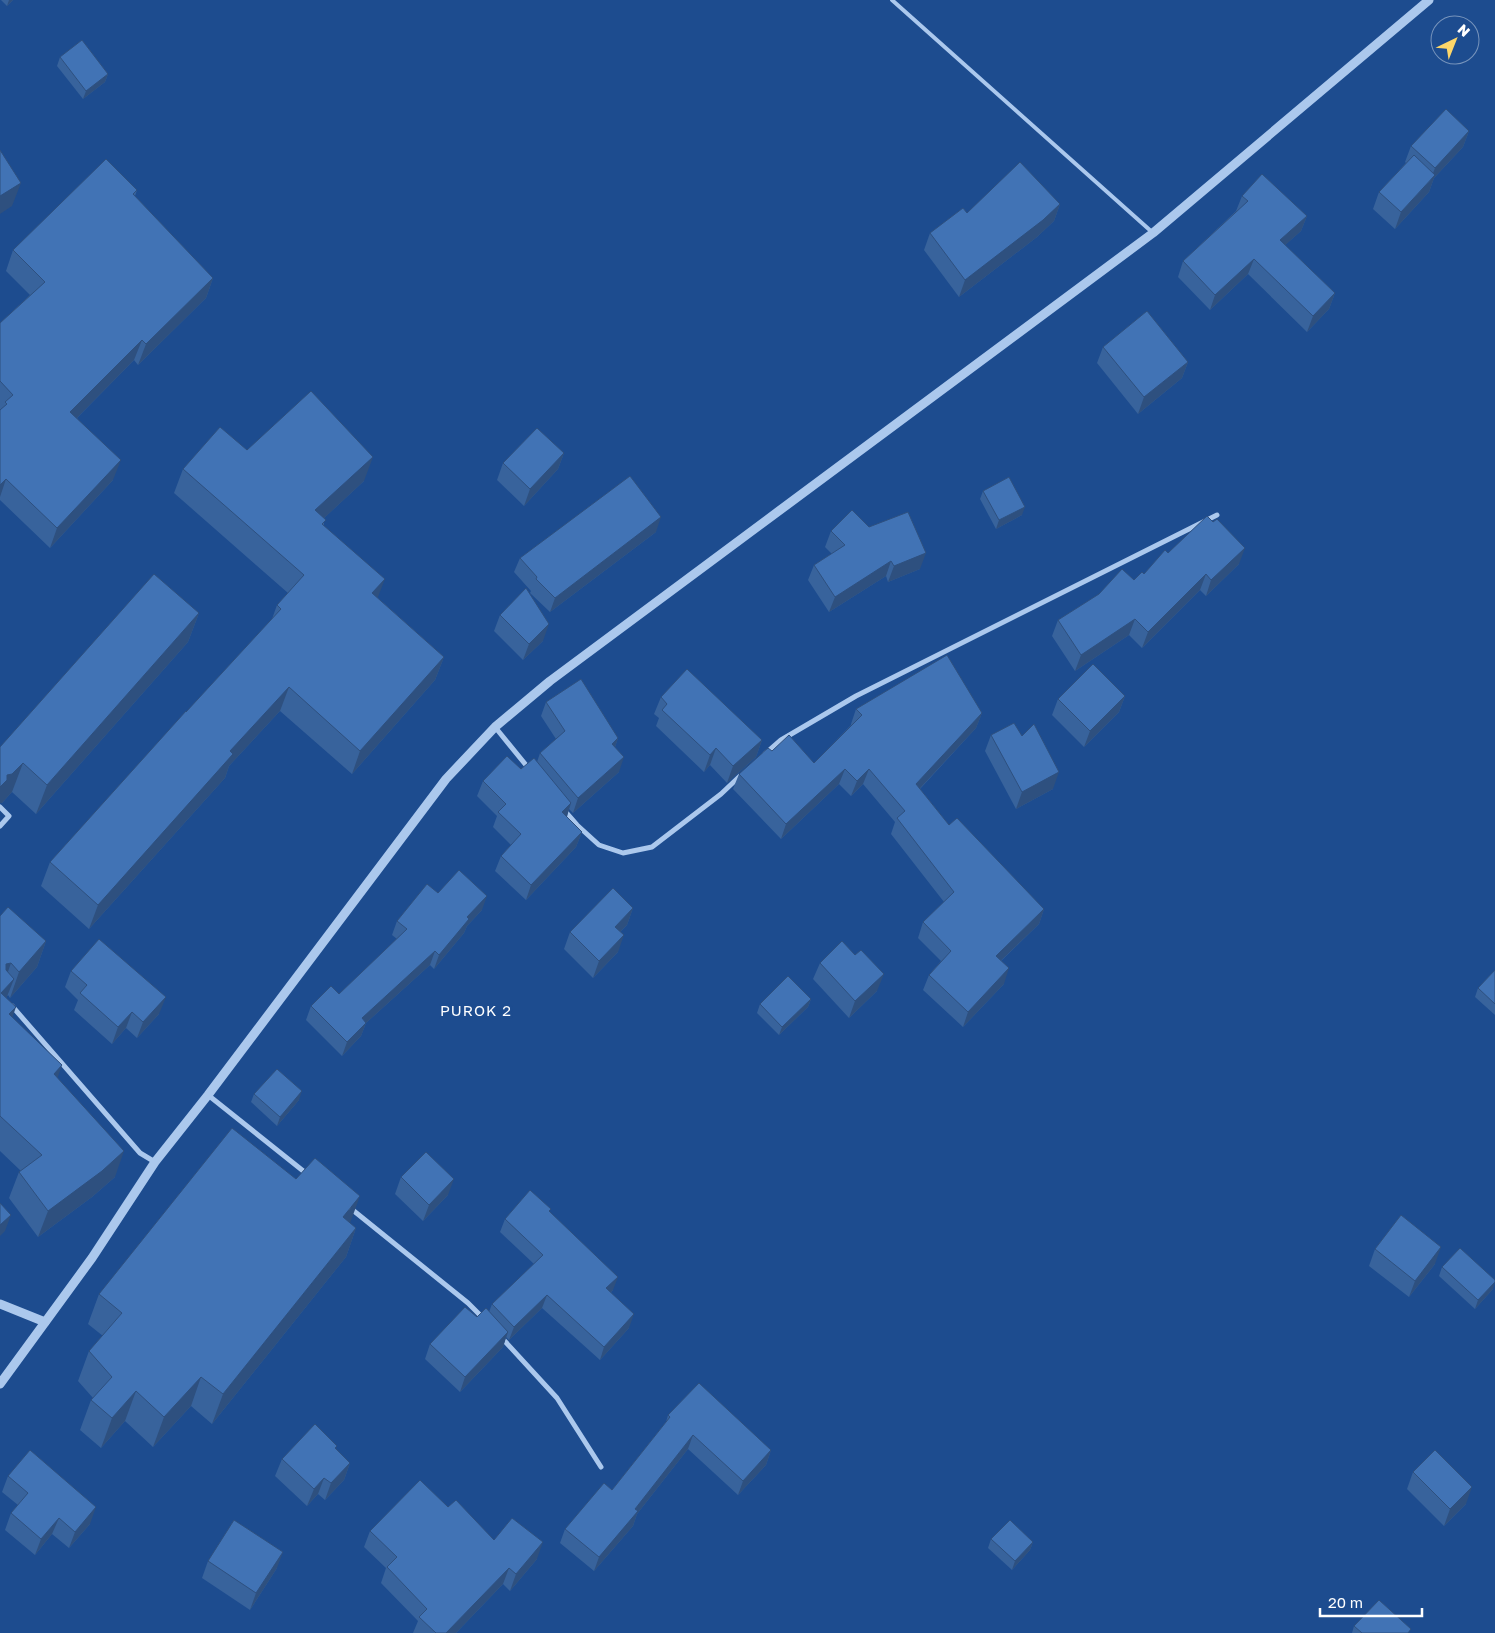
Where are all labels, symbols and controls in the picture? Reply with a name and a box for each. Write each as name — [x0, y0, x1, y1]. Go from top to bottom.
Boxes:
north arrow — [1430, 15, 1480, 65]
text: N — [1455, 20, 1474, 40]
district label: PUROK 2 — [440, 1001, 512, 1019]
scale bar — [1320, 1586, 1422, 1618]
text: 20 m — [1328, 1593, 1363, 1611]

